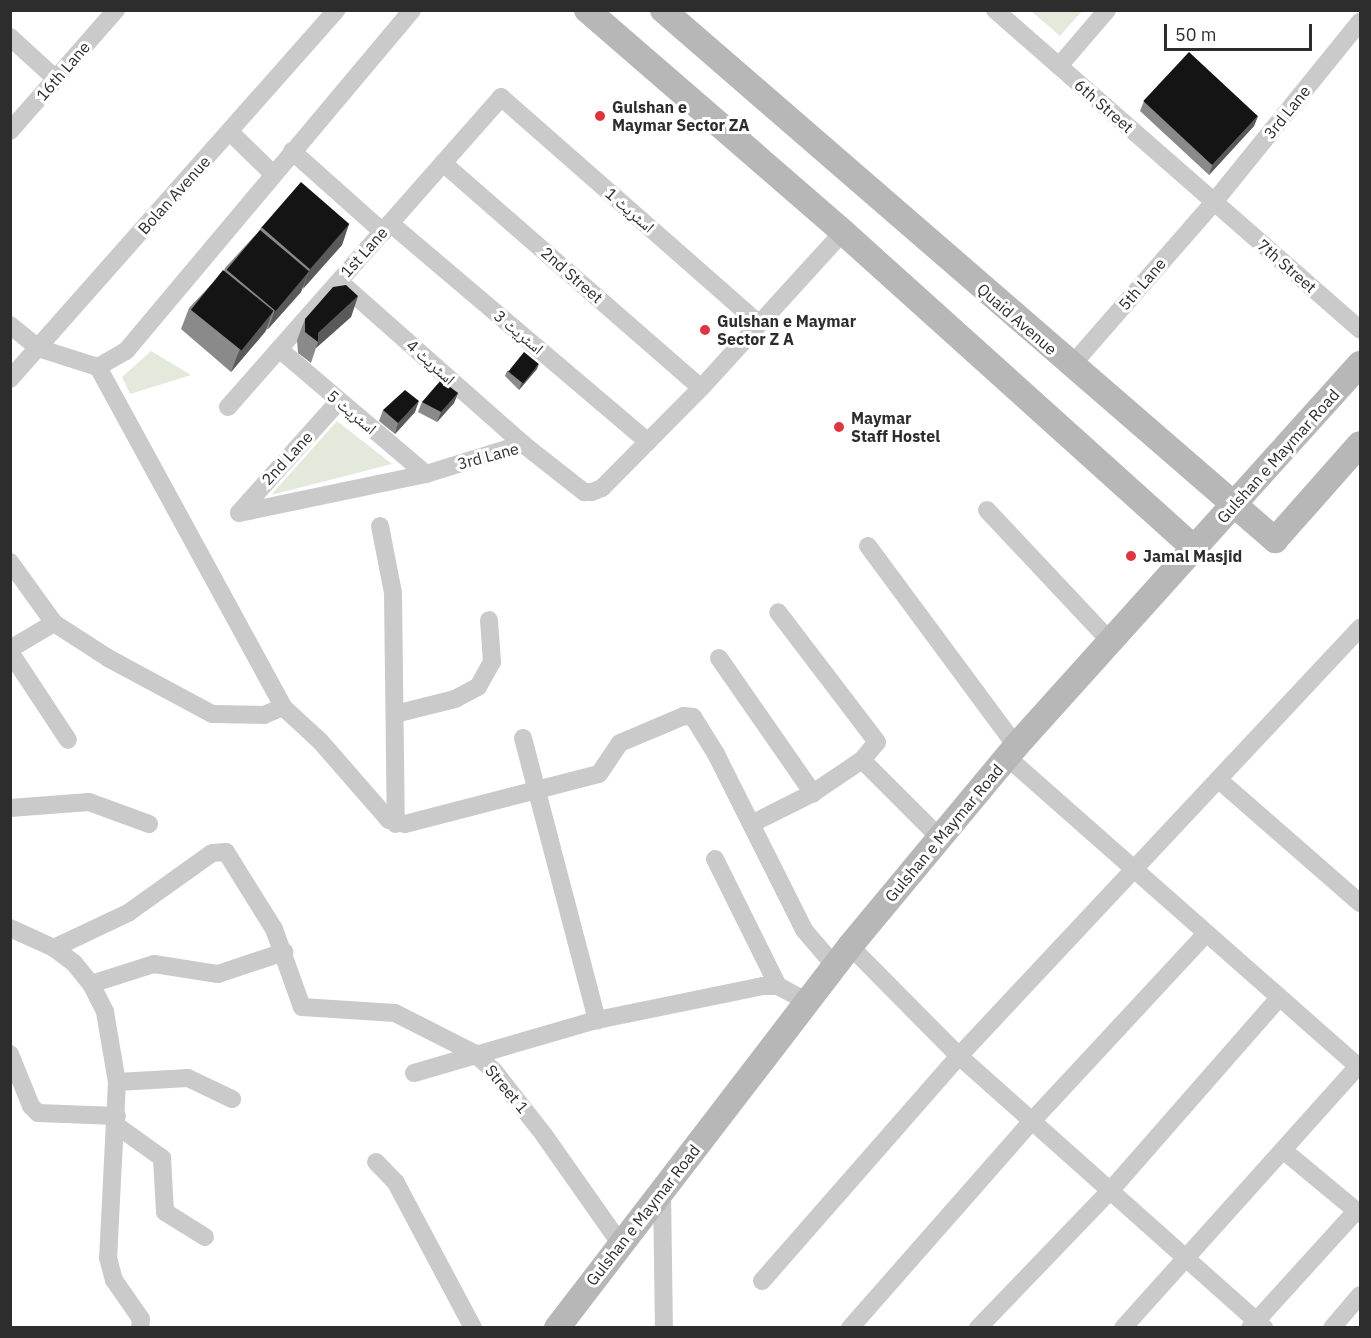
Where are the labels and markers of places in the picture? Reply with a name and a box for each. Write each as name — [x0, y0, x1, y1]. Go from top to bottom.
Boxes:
place label: Gulshan e Maymar Sector ZA — [612, 97, 750, 135]
marker: Gulshan e Maymar Sector ZA — [593, 109, 607, 123]
place label: Gulshan e Maymar Sector Z A — [717, 311, 856, 349]
marker: Gulshan e Maymar Sector Z A — [698, 323, 712, 337]
place label: Maymar Staff Hostel — [851, 408, 940, 446]
marker: Maymar Staff Hostel — [832, 420, 846, 434]
place label: Jamal Masjid — [1143, 546, 1242, 566]
marker: Jamal Masjid — [1124, 549, 1138, 563]

